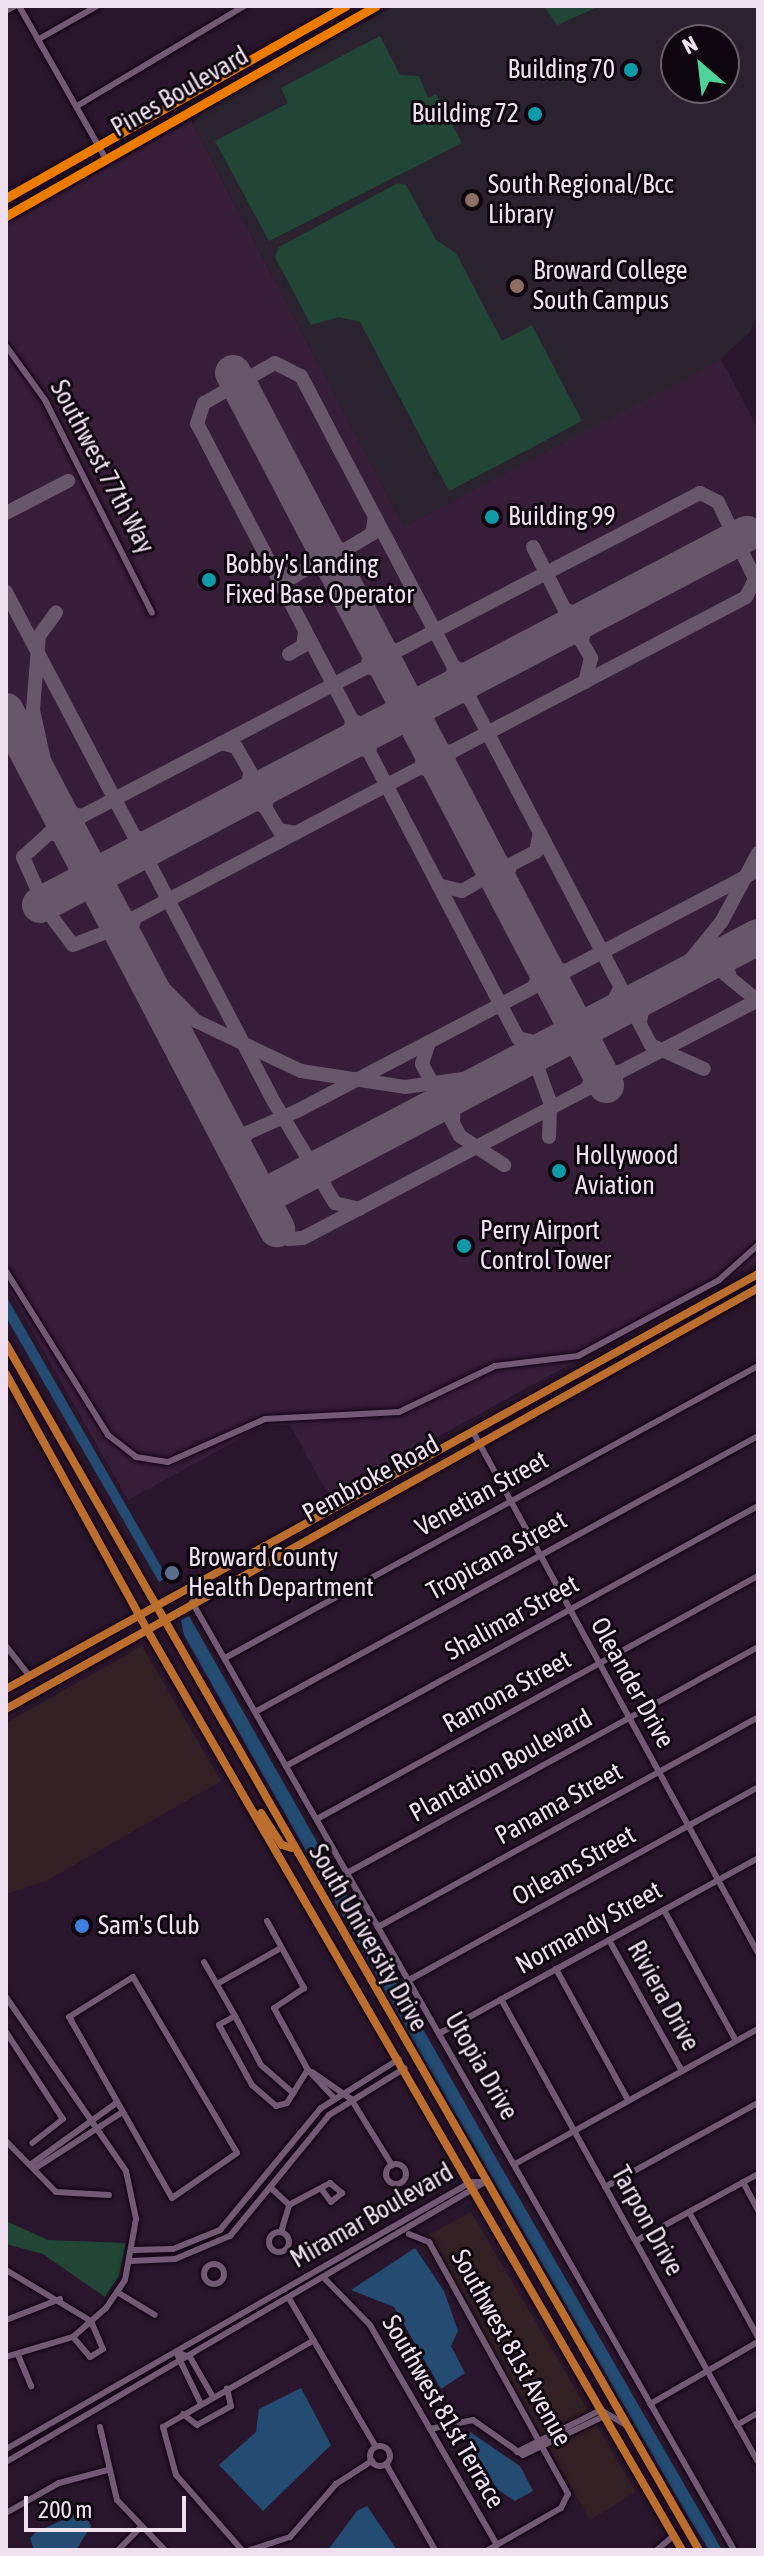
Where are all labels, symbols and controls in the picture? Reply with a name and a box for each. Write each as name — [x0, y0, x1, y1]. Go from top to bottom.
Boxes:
north arrow — [660, 24, 740, 104]
text: N — [678, 30, 702, 59]
street label: Pines Boulevard — [106, 40, 254, 144]
place label: Building 70 — [507, 54, 615, 86]
marker: Building 70 — [622, 61, 640, 79]
place label: Building 72 — [411, 98, 519, 130]
marker: Building 72 — [526, 105, 544, 123]
place label: South Regional/Bcc Library — [488, 169, 673, 230]
marker: South Regional/Bcc Library — [463, 191, 481, 209]
place label: Broward College South Campus — [533, 255, 688, 316]
marker: Broward College South Campus — [508, 277, 526, 295]
street label: Southwest 77th Way — [43, 375, 161, 559]
place label: Building 99 — [508, 501, 616, 533]
marker: Building 99 — [483, 508, 501, 526]
place label: Bobby's Landing Fixed Base Operator — [225, 549, 414, 610]
marker: Bobby's Landing Fixed Base Operator — [200, 571, 218, 589]
place label: Hollywood Aviation — [575, 1140, 679, 1202]
marker: Hollywood Aviation — [550, 1162, 568, 1180]
place label: Perry Airport Control Tower — [480, 1215, 611, 1276]
marker: Perry Airport Control Tower — [455, 1237, 473, 1255]
street label: Pembroke Road — [297, 1429, 445, 1529]
street label: Venetian Street — [410, 1445, 554, 1543]
street label: Tropicana Street — [422, 1505, 572, 1607]
place label: Broward County Health Department — [188, 1542, 374, 1604]
marker: Broward County Health Department — [163, 1564, 181, 1582]
street label: Shalimar Street — [440, 1569, 584, 1667]
street label: Oleander Drive — [583, 1612, 681, 1754]
street label: Ramona Street — [438, 1644, 576, 1740]
street label: Plantation Boulevard — [404, 1703, 598, 1829]
street label: Panama Street — [490, 1756, 628, 1852]
street label: Orleans Street — [507, 1819, 641, 1913]
street label: South University Drive — [302, 1839, 434, 2037]
street label: Normandy Street — [510, 1875, 668, 1981]
place label: Sam's Club — [98, 1910, 200, 1942]
marker: Sam's Club — [73, 1917, 91, 1935]
street label: Riviera Drive — [620, 1936, 706, 2056]
street label: Utopia Drive — [438, 2007, 524, 2125]
street label: Miramar Boulevard — [285, 2157, 459, 2275]
street label: Tarpon Drive — [604, 2161, 690, 2281]
street label: Southwest 81st Avenue — [444, 2244, 578, 2452]
street label: Southwest 81st Terrace — [375, 2310, 511, 2514]
scale bar — [28, 2480, 190, 2530]
text: 200 m — [38, 2496, 92, 2523]

